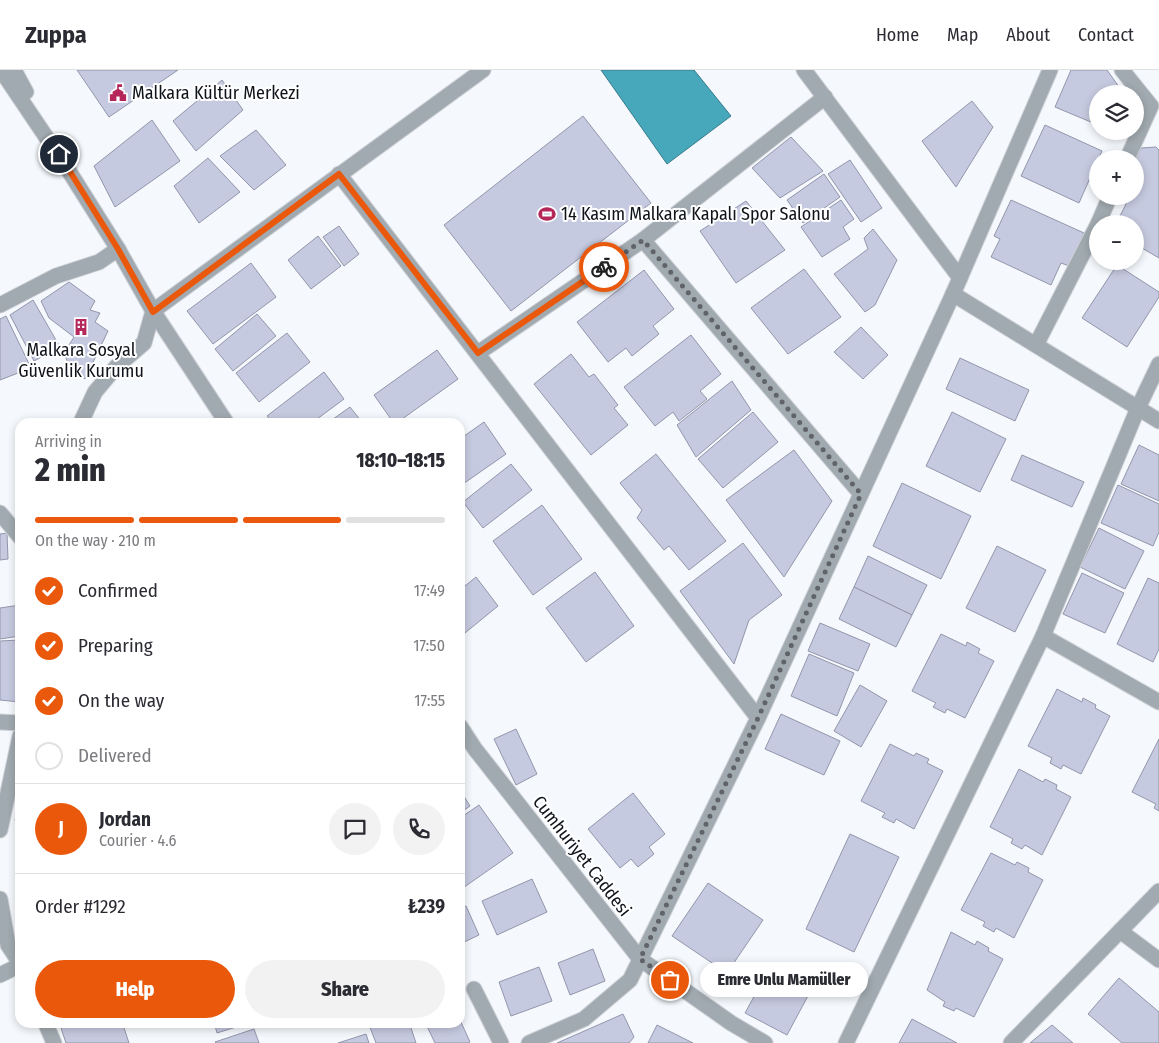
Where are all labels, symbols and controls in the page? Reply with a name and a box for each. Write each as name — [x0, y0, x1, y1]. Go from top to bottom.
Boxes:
text: Zuppa — [25, 21, 87, 49]
text: Home — [876, 24, 919, 46]
text: Map — [947, 24, 978, 46]
text: About — [1006, 24, 1050, 46]
text: Contact — [1078, 24, 1134, 46]
place label: Malkara Kültür Merkezi — [132, 82, 300, 104]
public building icon: Malkara Kültür Merkezi — [108, 83, 128, 103]
map controls — [1089, 85, 1144, 270]
button: layers — [1089, 85, 1144, 140]
pin — [38, 133, 80, 175]
icon: home — [45, 140, 73, 168]
button: + — [1089, 150, 1144, 205]
place label: 14 Kasım Malkara Kapalı Spor Salonu — [561, 203, 830, 225]
sports icon: 14 Kasım Malkara Kapalı Spor Salonu — [537, 204, 557, 224]
button: − — [1089, 215, 1144, 270]
courier — [579, 242, 629, 292]
icon: bike — [590, 253, 618, 281]
building icon: Malkara Sosyal Güvenlik Kurumu — [71, 317, 91, 337]
place label: Malkara Sosyal Güvenlik Kurumu — [18, 339, 144, 382]
text: Arriving in — [35, 432, 102, 451]
text: 18:10–18:15 — [356, 449, 445, 472]
text: 2 min — [35, 451, 106, 489]
text: On the way · 210 m — [35, 531, 156, 550]
icon: check — [35, 577, 63, 605]
text: Confirmed — [78, 579, 158, 602]
text: 17:49 — [414, 581, 445, 600]
icon: check — [35, 632, 63, 660]
text: Preparing — [78, 634, 153, 657]
text: 17:50 — [413, 636, 445, 655]
icon: check — [35, 687, 63, 715]
text: On the way — [78, 689, 164, 712]
text: 17:55 — [414, 691, 445, 710]
text: Delivered — [78, 744, 152, 767]
street label: Cumhuriyet Caddesi — [528, 791, 636, 921]
button: chat — [329, 803, 381, 855]
button: phone — [393, 803, 445, 855]
text: Jordan — [99, 808, 151, 831]
text: J — [58, 817, 64, 840]
text: Courier · 4.6 — [99, 831, 177, 850]
text: Order #1292 — [35, 895, 126, 918]
text: ₺239 — [408, 895, 445, 918]
pin — [649, 959, 691, 1001]
button: Help — [35, 960, 235, 1018]
button: Share — [245, 960, 445, 1018]
callout: Emre Unlu Mamüller — [700, 962, 868, 998]
icon: bag — [656, 966, 684, 994]
text: Emre Unlu Mamüller — [718, 970, 850, 989]

